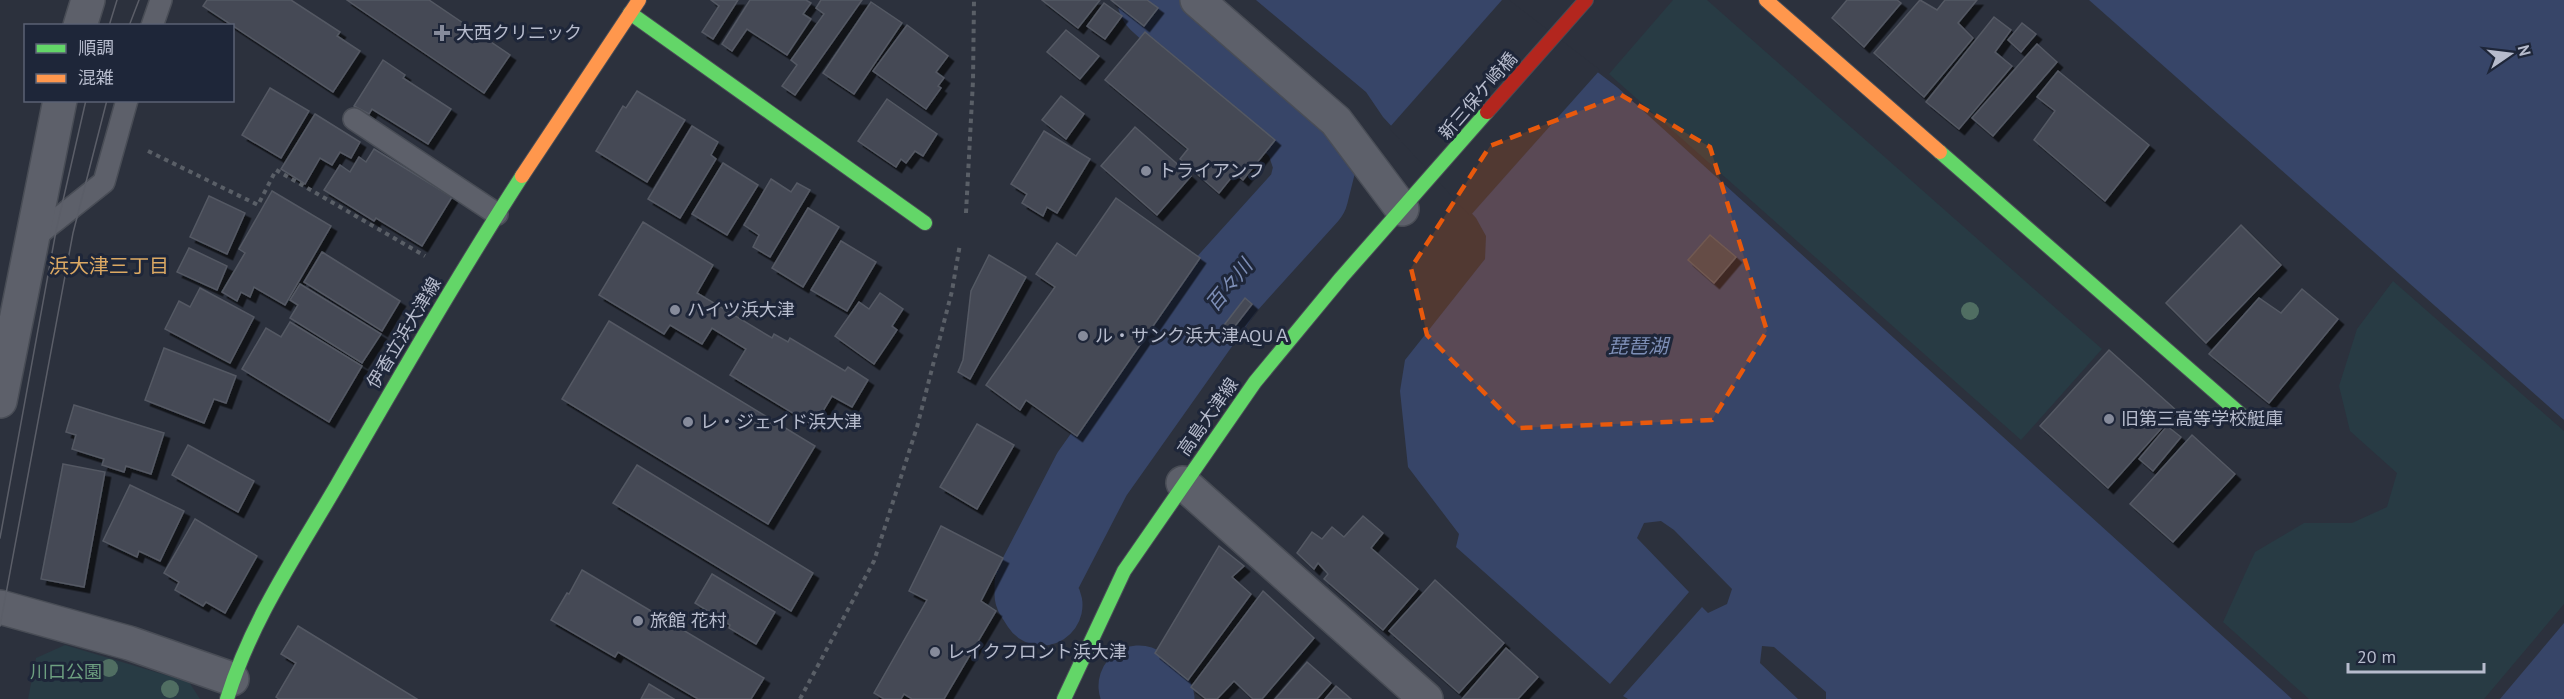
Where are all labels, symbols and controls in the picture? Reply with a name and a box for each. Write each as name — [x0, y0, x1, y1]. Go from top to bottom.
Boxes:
place label: 大西クリニック — [456, 21, 582, 44]
legend — [24, 24, 234, 102]
marker: 大西クリニック — [433, 24, 451, 42]
north arrow — [2480, 24, 2540, 84]
text: 順調 — [78, 36, 114, 59]
text: N — [2514, 43, 2536, 58]
street label: 新三保ケ崎橋 — [1434, 47, 1522, 144]
text: 混雑 — [78, 66, 114, 89]
place label: トライアンフ — [1158, 159, 1265, 182]
marker: トライアンフ — [1139, 164, 1153, 178]
water label: 百々川 — [1200, 252, 1259, 316]
district label: 浜大津三丁目 — [49, 253, 169, 279]
street label: 伊香立浜大津線 — [361, 273, 446, 393]
place label: ハイツ浜大津 — [687, 298, 795, 321]
marker: ハイツ浜大津 — [668, 303, 682, 317]
place label: ル・サンク浜大津AQUＡ — [1095, 324, 1291, 347]
marker: ル・サンク浜大津AQUＡ — [1076, 329, 1090, 343]
water label: 琵琶湖 — [1608, 333, 1671, 359]
street label: 高島大津線 — [1172, 373, 1243, 460]
place label: 旧第三高等学校艇庫 — [2121, 407, 2283, 430]
place label: レ・ジェイド浜大津 — [700, 410, 862, 433]
marker: 旧第三高等学校艇庫 — [2102, 412, 2116, 426]
marker: レ・ジェイド浜大津 — [681, 415, 695, 429]
place label: 旅館 花村 — [650, 609, 727, 632]
marker: 旅館 花村 — [631, 614, 645, 628]
scale bar — [2348, 636, 2484, 674]
place label: レイクフロント浜大津 — [947, 640, 1127, 663]
marker: レイクフロント浜大津 — [928, 645, 942, 659]
text: 20 m — [2357, 645, 2396, 668]
park label: 川口公園 — [30, 660, 102, 683]

